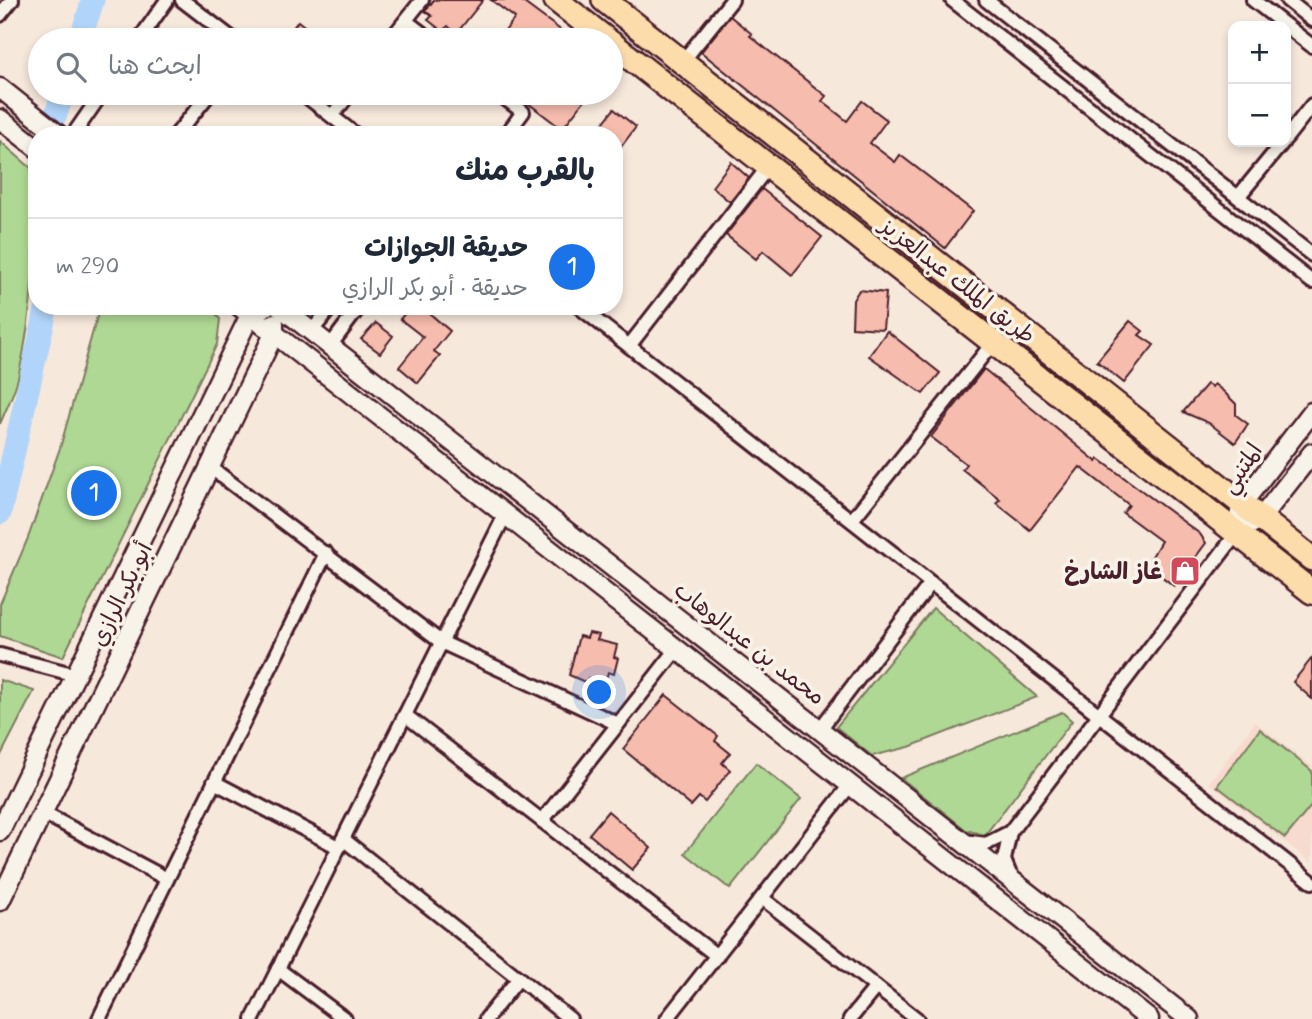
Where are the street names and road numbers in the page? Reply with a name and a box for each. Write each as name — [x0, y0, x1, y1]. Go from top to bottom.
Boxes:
street label: طريق الملك عبدالعزيز — [871, 210, 1041, 352]
street label: المتنبي — [1215, 438, 1274, 503]
street label: أبو بكر الرازي — [84, 537, 161, 652]
street label: محمد بن عبدالوهاب — [667, 576, 831, 713]

